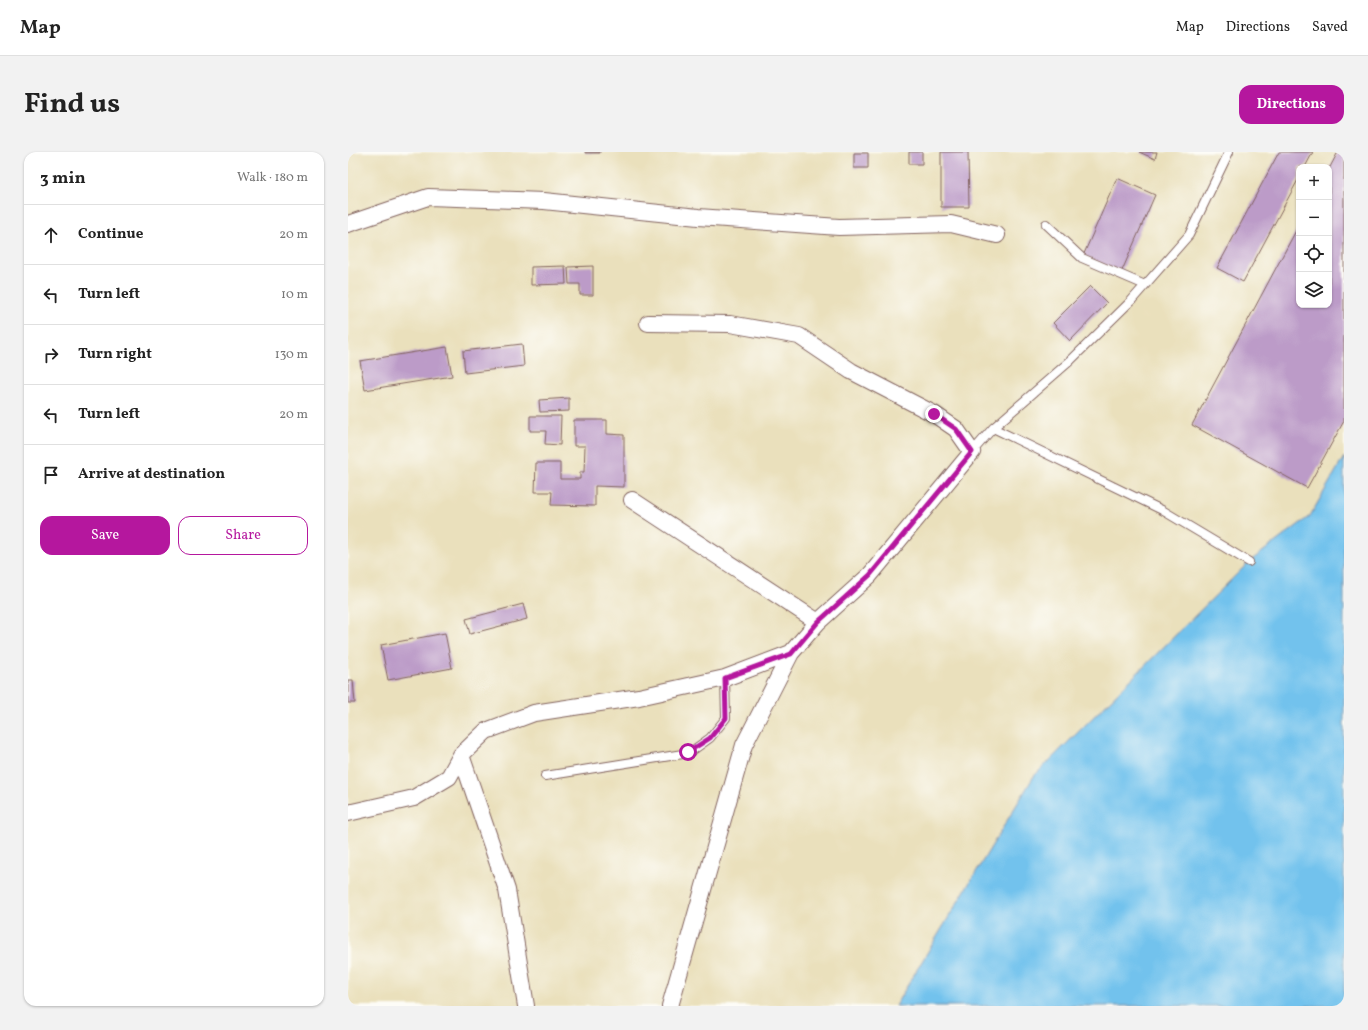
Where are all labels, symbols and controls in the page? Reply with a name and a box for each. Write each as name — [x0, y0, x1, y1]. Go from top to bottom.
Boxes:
text: Map — [20, 15, 61, 41]
text: Map — [1176, 18, 1204, 37]
text: Directions — [1226, 18, 1290, 37]
text: Saved — [1312, 18, 1348, 37]
text: Find us — [24, 85, 120, 124]
button: Directions — [1239, 85, 1344, 124]
map controls — [1296, 164, 1332, 308]
button: + — [1296, 164, 1332, 200]
text: 3 min — [40, 167, 86, 190]
text: Walk · 180 m — [237, 169, 308, 187]
button: − — [1296, 200, 1332, 236]
icon: ahead — [40, 224, 62, 246]
text: Continue — [78, 224, 143, 245]
text: 20 m — [279, 226, 308, 244]
button: locate — [1296, 236, 1332, 272]
button: layers — [1296, 272, 1332, 308]
icon: left — [40, 284, 62, 306]
text: Turn left — [78, 284, 140, 305]
text: 10 m — [281, 286, 308, 304]
icon: right — [40, 344, 62, 366]
text: Turn right — [78, 344, 152, 365]
text: 130 m — [275, 346, 308, 364]
icon: left — [40, 404, 62, 426]
text: Turn left — [78, 404, 140, 425]
route end — [925, 405, 943, 423]
text: 20 m — [279, 406, 308, 424]
icon: arrive — [40, 464, 62, 486]
text: Arrive at destination — [78, 464, 225, 485]
button: Save — [40, 516, 170, 555]
button: Share — [178, 516, 308, 555]
route start — [679, 743, 697, 761]

